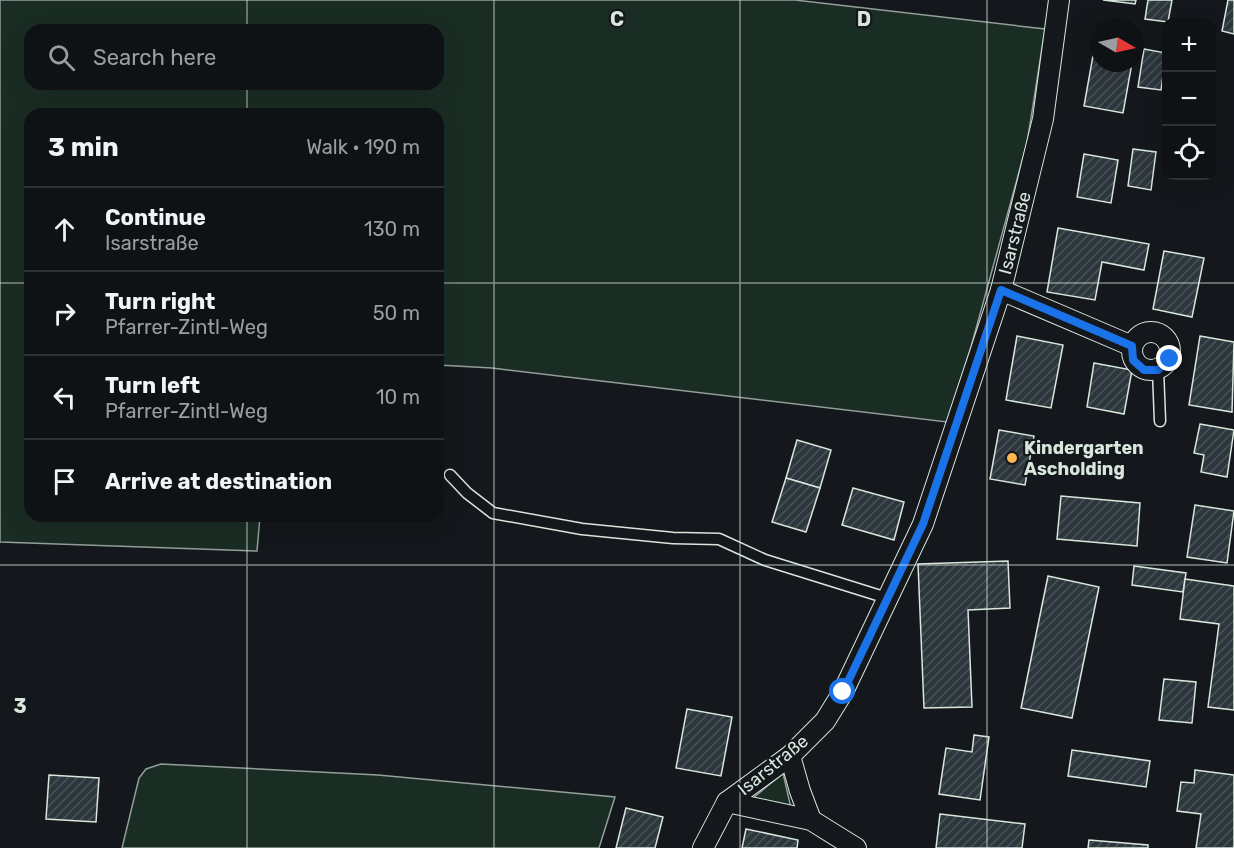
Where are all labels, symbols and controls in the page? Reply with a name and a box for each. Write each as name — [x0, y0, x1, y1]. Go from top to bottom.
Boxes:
text: C — [610, 7, 624, 31]
text: D — [857, 7, 871, 31]
north arrow — [1090, 18, 1144, 72]
map controls — [1162, 18, 1216, 180]
button: + — [1162, 18, 1216, 72]
search box — [24, 24, 444, 90]
icon: search — [45, 41, 78, 74]
text: Search here — [93, 44, 216, 71]
button: − — [1162, 72, 1216, 126]
button: locate — [1162, 126, 1216, 180]
text: 3 min — [48, 132, 119, 163]
text: Walk · 190 m — [306, 135, 420, 159]
street label: Isarstraße — [994, 189, 1036, 277]
text: Continue — [105, 204, 206, 231]
icon: ahead — [48, 213, 81, 246]
text: 130 m — [364, 217, 420, 241]
text: Isarstraße — [105, 231, 199, 255]
text: Turn right — [105, 288, 215, 315]
icon: right — [48, 297, 81, 330]
text: 50 m — [373, 301, 420, 325]
text: Pfarrer-Zintl-Weg — [105, 315, 268, 339]
route end — [1156, 345, 1182, 371]
text: Turn left — [105, 372, 200, 399]
icon: left — [48, 381, 81, 414]
text: 10 m — [376, 385, 420, 409]
text: Pfarrer-Zintl-Weg — [105, 399, 268, 423]
place label: Kindergarten Ascholding — [1024, 437, 1144, 480]
marker: Kindergarten Ascholding — [1005, 451, 1019, 465]
icon: arrive — [48, 465, 81, 498]
text: Arrive at destination — [105, 468, 332, 495]
route start — [829, 678, 855, 704]
text: 3 — [13, 694, 27, 718]
street label: Isarstraße — [733, 730, 813, 800]

